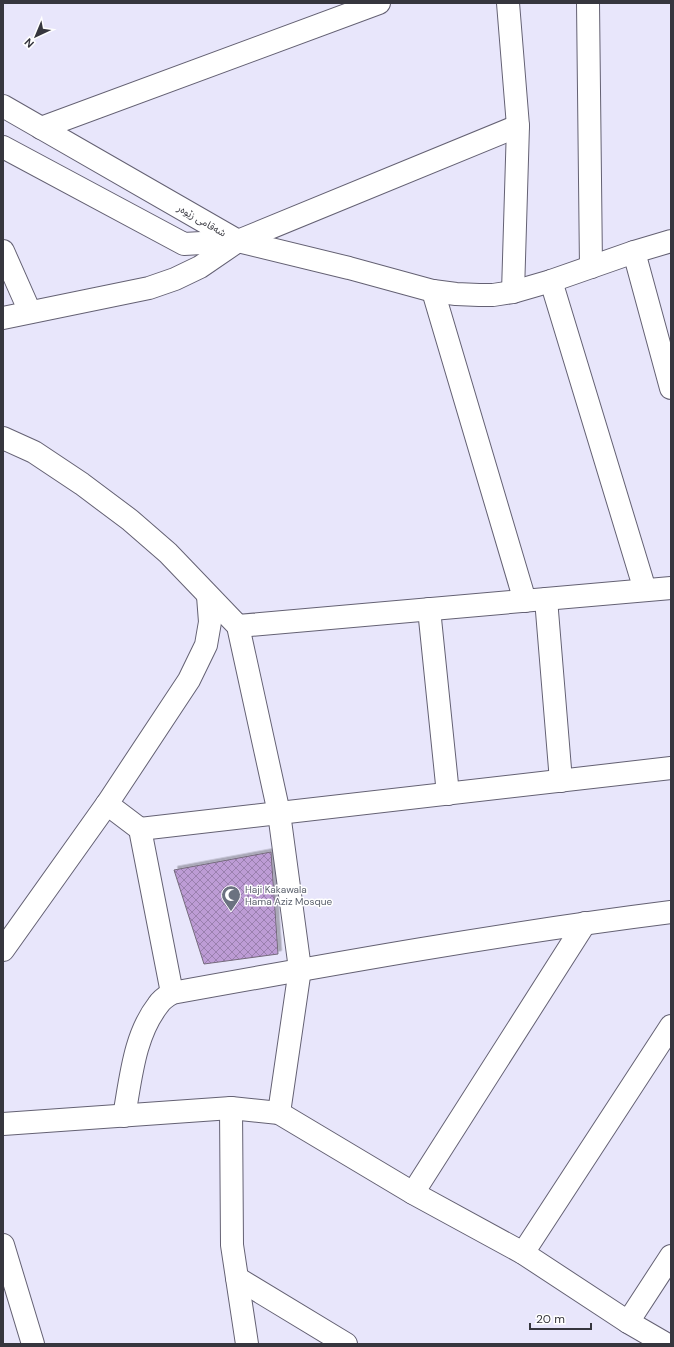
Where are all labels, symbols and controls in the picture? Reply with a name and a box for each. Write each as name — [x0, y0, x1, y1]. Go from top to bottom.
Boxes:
north arrow — [16, 16, 56, 56]
text: N — [21, 35, 37, 51]
street label: شەقامی زێوەر — [174, 201, 229, 240]
place label: Haji Kakawala Hama Aziz Mosque — [245, 883, 332, 908]
mosque icon: Haji Kakawala Hama Aziz Mosque — [220, 884, 242, 912]
scale bar — [530, 1305, 591, 1331]
text: 20 m — [536, 1311, 565, 1327]

